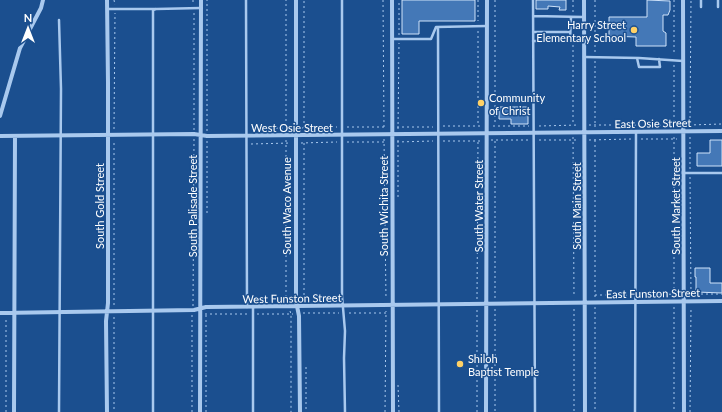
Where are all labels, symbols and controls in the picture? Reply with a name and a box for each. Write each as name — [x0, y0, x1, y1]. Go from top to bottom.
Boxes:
north arrow — [8, 8, 48, 48]
text: N — [24, 11, 32, 24]
place label: Harry Street Elementary School — [536, 18, 626, 44]
marker: Harry Street Elementary School — [629, 25, 639, 35]
place label: Community of Christ — [489, 91, 545, 117]
marker: Community of Christ — [476, 98, 486, 108]
street label: East Osie Street — [614, 116, 692, 130]
street label: West Osie Street — [251, 121, 333, 134]
street label: South Palisade Street — [186, 155, 199, 257]
street label: South Wichita Street — [377, 156, 390, 256]
street label: South Waco Avenue — [280, 157, 293, 255]
street label: South Market Street — [669, 157, 682, 255]
street label: South Water Street — [472, 160, 485, 252]
street label: South Main Street — [570, 162, 583, 250]
street label: South Gold Street — [93, 163, 106, 249]
street label: East Funston Street — [606, 286, 700, 300]
street label: West Funston Street — [242, 291, 342, 305]
place label: Shiloh Baptist Temple — [468, 352, 539, 378]
marker: Shiloh Baptist Temple — [455, 359, 465, 369]

